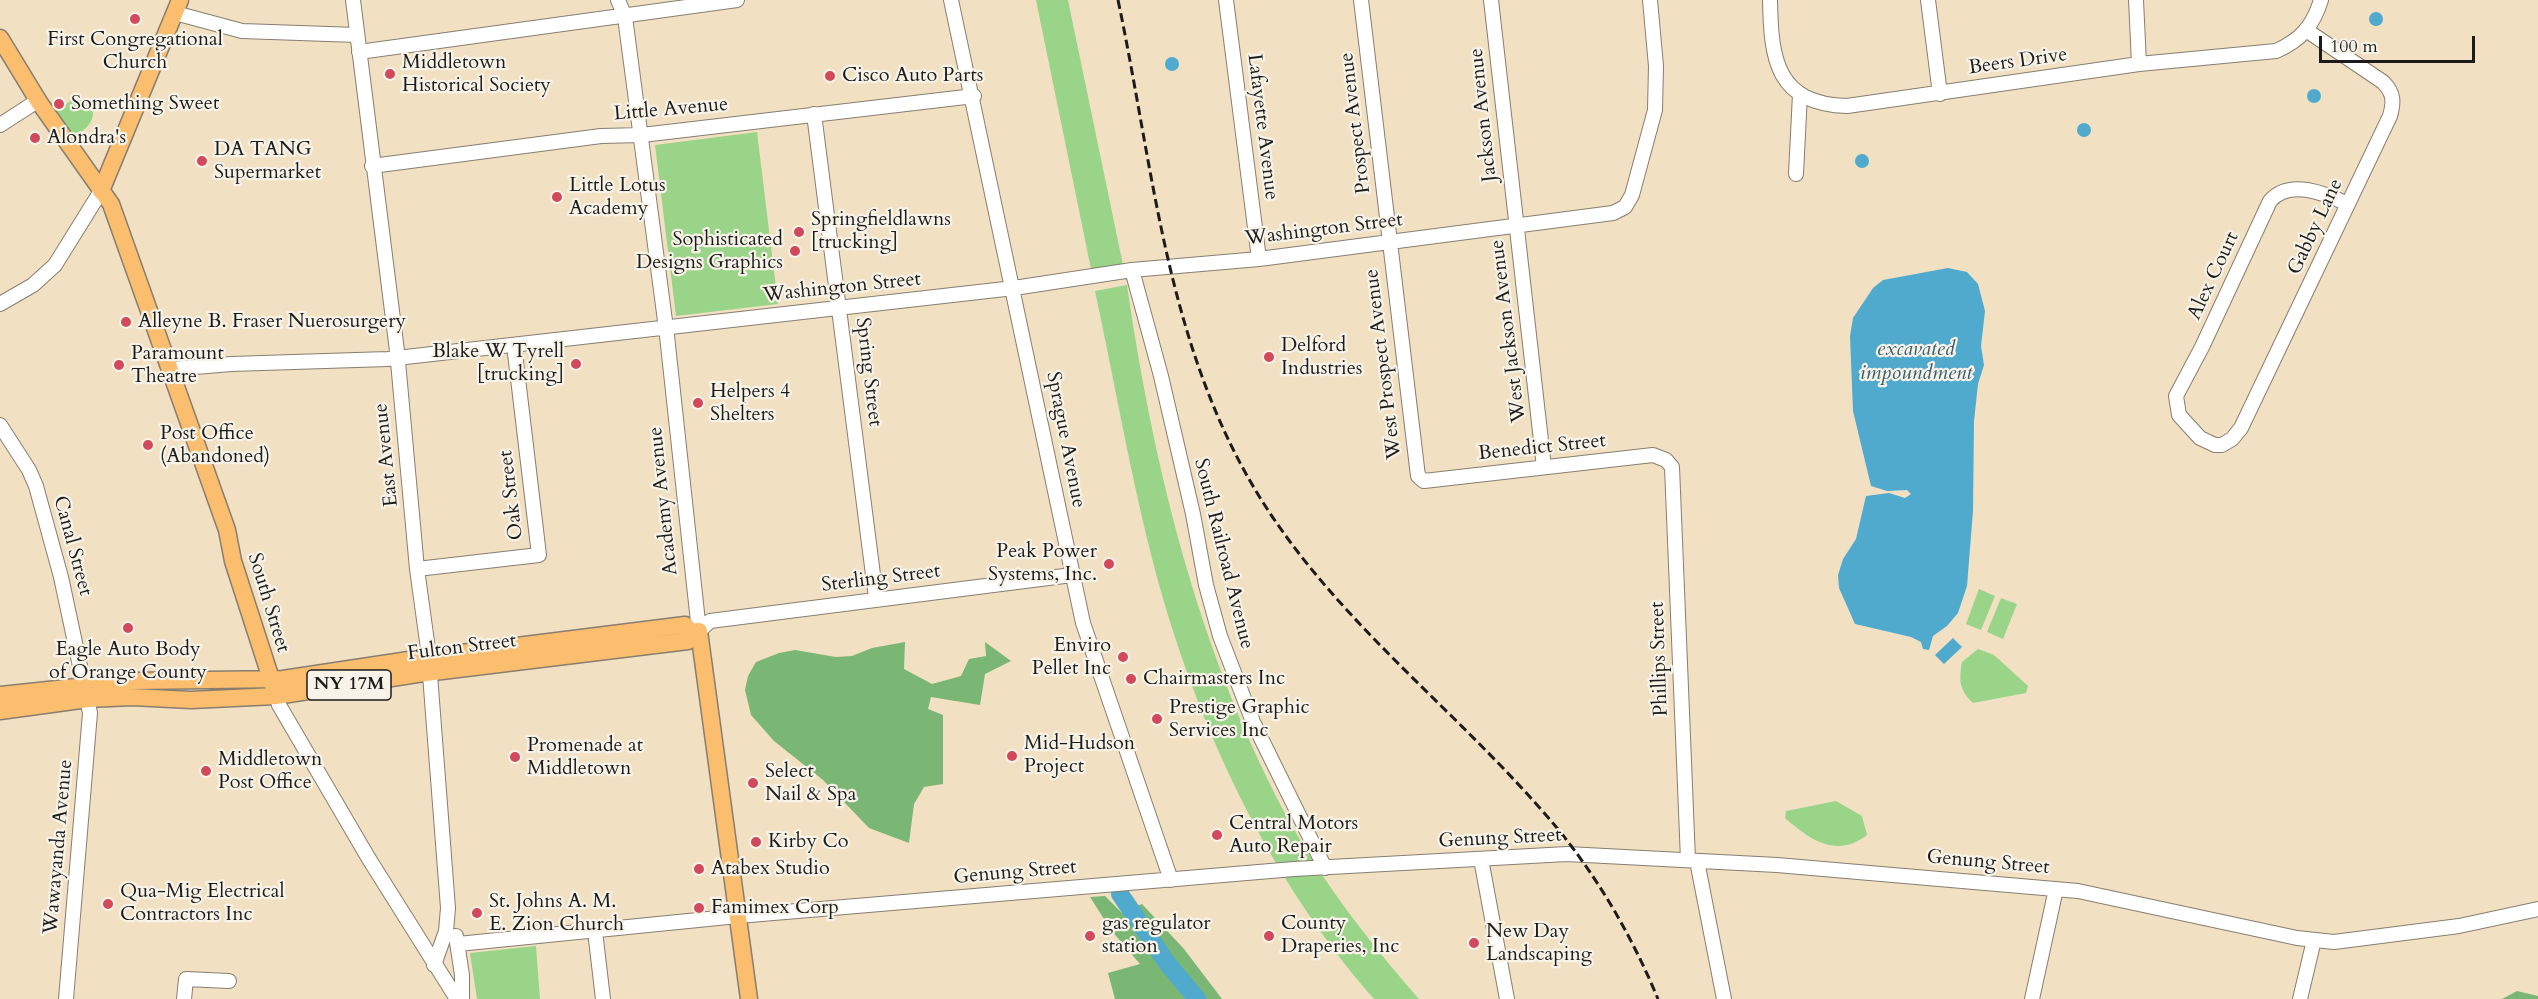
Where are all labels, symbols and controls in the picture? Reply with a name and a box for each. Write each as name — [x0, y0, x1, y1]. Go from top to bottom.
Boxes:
marker: First Congregational Church — [128, 12, 142, 26]
scale bar — [2322, 24, 2478, 62]
place label: First Congregational Church — [47, 28, 223, 75]
text: 100 m — [2330, 34, 2378, 59]
street label: Beers Drive — [1967, 43, 2069, 81]
street label: Jackson Avenue — [1465, 47, 1503, 183]
place label: Middletown Historical Society — [402, 51, 551, 98]
street label: Prospect Avenue — [1335, 51, 1377, 195]
street label: Lafayette Avenue — [1241, 53, 1283, 201]
place label: Cisco Auto Parts — [842, 64, 983, 88]
marker: Middletown Historical Society — [383, 67, 397, 81]
marker: Cisco Auto Parts — [823, 69, 837, 83]
place label: Something Sweet — [71, 92, 219, 116]
street label: Little Avenue — [613, 93, 729, 127]
marker: Something Sweet — [52, 97, 66, 111]
place label: Alondra's — [47, 126, 126, 150]
marker: Alondra's — [28, 131, 42, 145]
place label: DA TANG Supermarket — [214, 138, 321, 185]
marker: DA TANG Supermarket — [195, 154, 209, 168]
place label: Little Lotus Academy — [569, 174, 666, 221]
street label: Gabby Lane — [2283, 175, 2349, 279]
marker: Little Lotus Academy — [550, 190, 564, 204]
place label: Springfieldlawns [trucking] — [811, 208, 951, 255]
street label: Washington Street — [1244, 208, 1404, 252]
marker: Springfieldlawns [trucking] — [792, 225, 806, 239]
place label: Sophisticated Designs Graphics — [636, 228, 783, 275]
street label: Alex Court — [2183, 228, 2245, 324]
street label: West Jackson Avenue — [1486, 238, 1532, 424]
marker: Sophisticated Designs Graphics — [788, 244, 802, 258]
street label: West Prospect Avenue — [1360, 267, 1408, 461]
street label: Washington Street — [762, 268, 922, 308]
place label: Alleyne B. Fraser Nuerosurgery — [138, 310, 406, 334]
marker: Alleyne B. Fraser Nuerosurgery — [119, 315, 133, 329]
street label: Spring Street — [849, 316, 887, 428]
place label: Delford Industries — [1281, 334, 1363, 381]
water label: excavated impoundment — [1860, 337, 1972, 387]
place label: Blake W Tyrell [trucking] — [432, 340, 564, 387]
place label: Paramount Theatre — [131, 342, 224, 389]
marker: Delford Industries — [1262, 350, 1276, 364]
marker: Blake W Tyrell [trucking] — [569, 357, 583, 371]
marker: Paramount Theatre — [112, 358, 126, 372]
street label: Sprague Avenue — [1040, 370, 1090, 510]
place label: Helpers 4 Shelters — [710, 380, 790, 427]
marker: Helpers 4 Shelters — [691, 396, 705, 410]
street label: East Avenue — [370, 402, 404, 508]
place label: Post Office (Abandoned) — [160, 422, 270, 469]
street label: Academy Avenue — [644, 425, 684, 577]
street label: Benedict Street — [1477, 429, 1607, 467]
marker: Post Office (Abandoned) — [141, 438, 155, 452]
street label: Oak Street — [495, 449, 529, 541]
street label: South Railroad Avenue — [1188, 456, 1258, 652]
street label: Canal Street — [47, 493, 97, 599]
place label: Peak Power Systems, Inc. — [988, 540, 1097, 587]
street label: South Street — [242, 550, 294, 656]
marker: Peak Power Systems, Inc. — [1102, 557, 1116, 571]
street label: Sterling Street — [820, 560, 942, 598]
street label: Phillips Street — [1646, 601, 1674, 717]
marker: Eagle Auto Body of Orange County — [121, 621, 135, 635]
street label: Fulton Street — [406, 629, 518, 667]
place label: Enviro Pellet Inc — [1032, 634, 1111, 681]
place label: Eagle Auto Body of Orange County — [49, 638, 207, 685]
marker: Enviro Pellet Inc — [1116, 650, 1130, 664]
place label: Chairmasters Inc — [1143, 667, 1285, 691]
road number: NY 17M — [307, 670, 391, 700]
marker: Chairmasters Inc — [1124, 672, 1138, 686]
place label: Prestige Graphic Services Inc — [1169, 696, 1310, 743]
marker: Prestige Graphic Services Inc — [1150, 712, 1164, 726]
place label: Mid-Hudson Project — [1024, 732, 1135, 779]
place label: Promenade at Middletown — [527, 734, 643, 781]
place label: Middletown Post Office — [218, 748, 322, 795]
marker: Mid-Hudson Project — [1005, 749, 1019, 763]
marker: Promenade at Middletown — [508, 750, 522, 764]
street label: Wawayanda Avenue — [39, 759, 79, 935]
place label: Select Nail & Spa — [765, 760, 856, 807]
marker: Middletown Post Office — [199, 764, 213, 778]
marker: Select Nail & Spa — [746, 776, 760, 790]
place label: Central Motors Auto Repair — [1229, 812, 1358, 859]
street label: Genung Street — [1438, 824, 1562, 854]
marker: Central Motors Auto Repair — [1210, 828, 1224, 842]
place label: Kirby Co — [768, 830, 849, 854]
marker: Kirby Co — [749, 835, 763, 849]
street label: Genung Street — [1926, 846, 2050, 880]
street label: Genung Street — [953, 856, 1077, 890]
place label: Atabex Studio — [711, 857, 830, 881]
marker: Atabex Studio — [692, 862, 706, 876]
place label: Qua-Mig Electrical Contractors Inc — [120, 880, 285, 927]
place label: St. Johns A. M. E. Zion Church — [489, 890, 624, 937]
place label: Famimex Corp — [711, 896, 839, 920]
marker: Qua-Mig Electrical Contractors Inc — [101, 897, 115, 911]
marker: Famimex Corp — [692, 901, 706, 915]
marker: St. Johns A. M. E. Zion Church — [470, 906, 484, 920]
place label: gas regulator station — [1102, 912, 1211, 959]
place label: County Draperies, Inc — [1281, 912, 1399, 959]
place label: New Day Landscaping — [1486, 920, 1592, 967]
marker: gas regulator station — [1083, 929, 1097, 943]
marker: County Draperies, Inc — [1262, 929, 1276, 943]
marker: New Day Landscaping — [1467, 936, 1481, 950]

